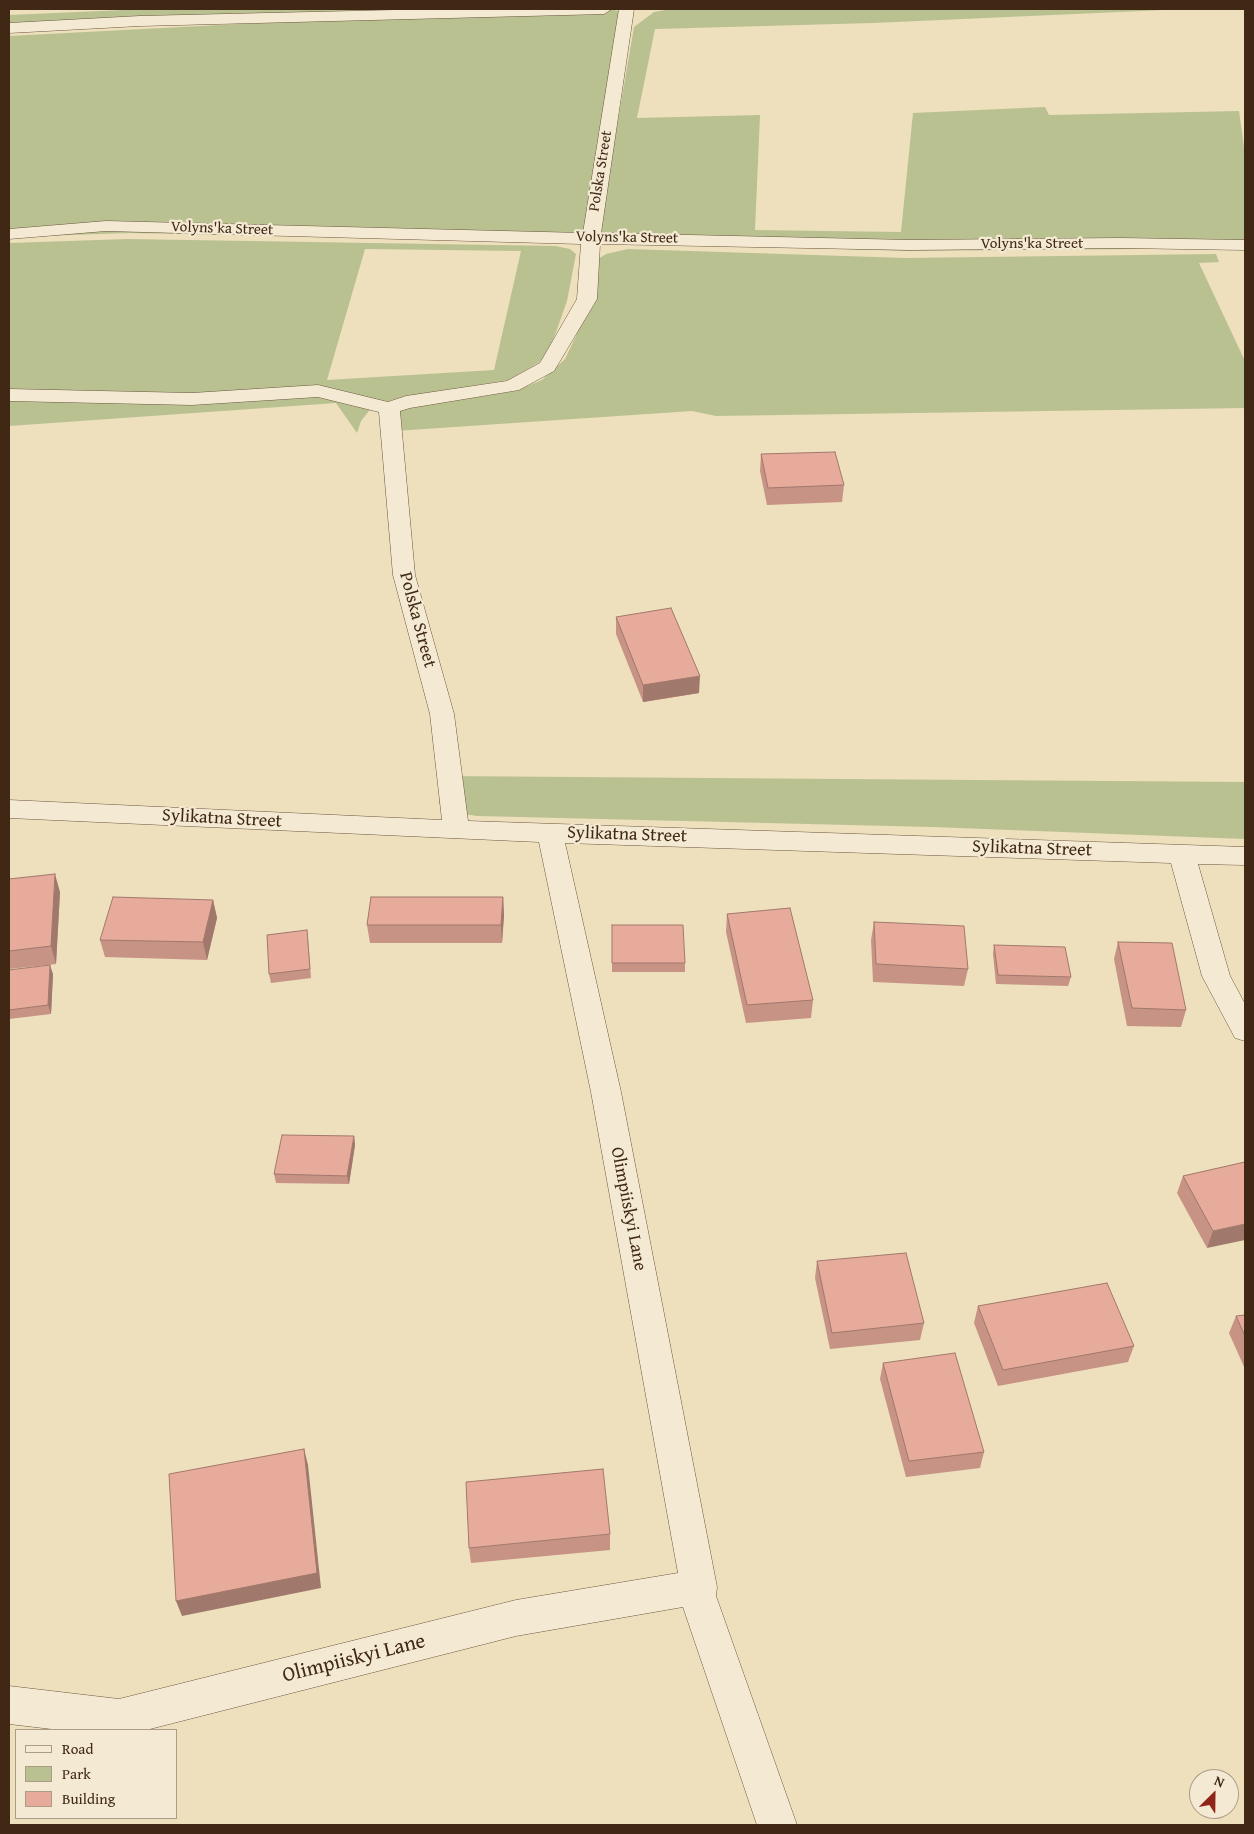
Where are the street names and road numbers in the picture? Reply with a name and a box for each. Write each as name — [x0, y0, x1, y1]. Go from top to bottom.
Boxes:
street label: Polska Street — [586, 129, 616, 213]
street label: Volyns'ka Street — [170, 218, 274, 240]
street label: Volyns'ka Street — [576, 228, 678, 248]
street label: Volyns'ka Street — [981, 235, 1083, 253]
street label: Polska Street — [394, 570, 440, 670]
street label: Sylikatna Street — [162, 805, 282, 833]
street label: Sylikatna Street — [567, 822, 687, 848]
street label: Sylikatna Street — [972, 836, 1092, 862]
street label: Olimpiiskyi Lane — [605, 1145, 651, 1273]
street label: Olimpiiskyi Lane — [280, 1629, 428, 1689]

